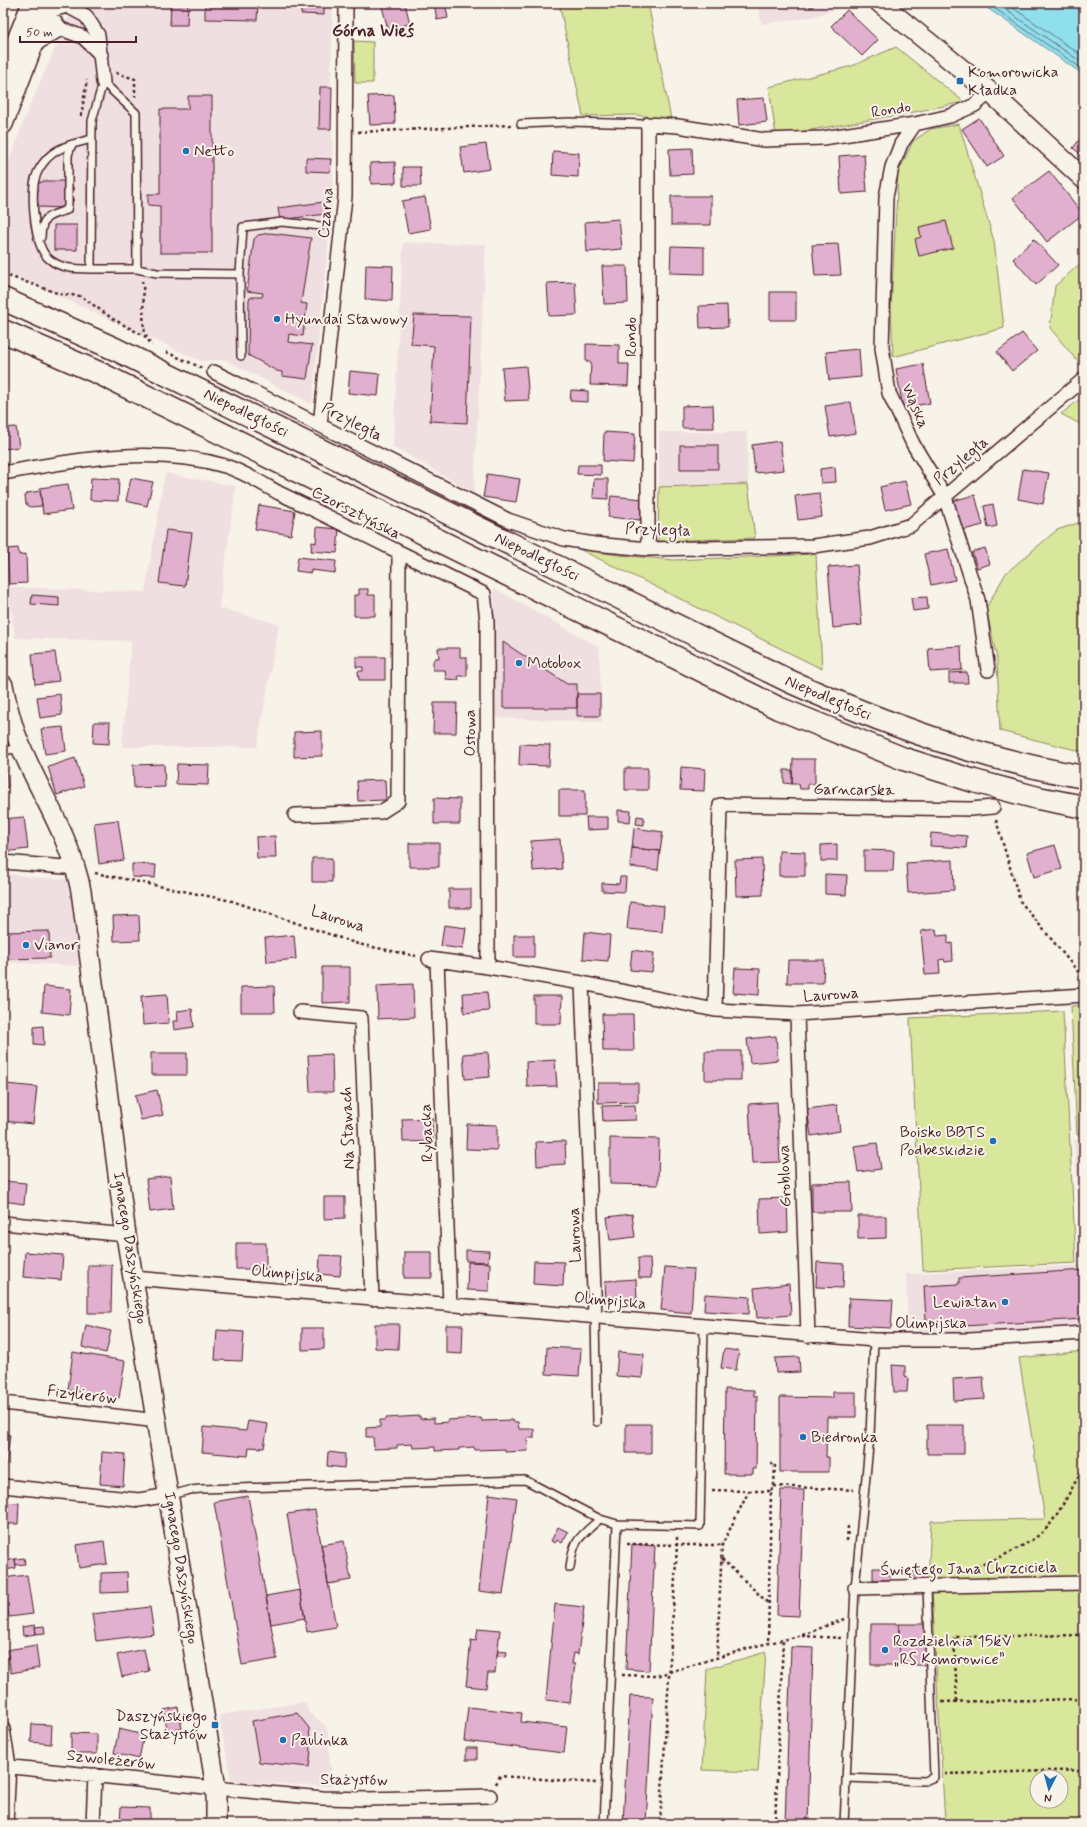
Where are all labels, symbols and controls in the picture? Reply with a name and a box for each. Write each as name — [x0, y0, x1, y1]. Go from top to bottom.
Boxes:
scale bar — [20, 18, 136, 44]
district label: Górna Wieś — [332, 20, 414, 42]
text: 50 m — [26, 25, 53, 41]
place label: Komorowicka Kładka — [968, 62, 1059, 101]
marker: Komorowicka Kładka — [955, 76, 965, 86]
street label: Rondo — [870, 96, 912, 124]
place label: Netto — [194, 141, 234, 162]
marker: Netto — [181, 146, 191, 156]
street label: Czarna — [313, 186, 339, 239]
place label: Hyundai Stawowy — [285, 309, 408, 330]
marker: Hyundai Stawowy — [272, 314, 282, 324]
street label: Rondo — [621, 317, 642, 357]
street label: Wąska — [896, 380, 934, 432]
street label: Niepodległości — [200, 383, 292, 444]
street label: Przyległa — [318, 398, 386, 447]
street label: Przyległa — [929, 432, 994, 491]
street label: Czorsztyńska — [308, 482, 404, 544]
street label: Przyległa — [625, 518, 691, 543]
street label: Niepodległości — [491, 527, 583, 588]
place label: Motobox — [527, 653, 582, 674]
marker: Motobox — [514, 658, 524, 668]
street label: Niepodległości — [781, 670, 875, 727]
street label: Ostowa — [460, 709, 481, 757]
street label: Garncarska — [813, 779, 895, 801]
street label: Laurowa — [308, 900, 368, 938]
place label: Vianor — [34, 935, 78, 956]
marker: Vianor — [21, 940, 31, 950]
street label: Laurowa — [802, 983, 860, 1007]
street label: Na Stawach — [336, 1086, 360, 1170]
street label: Rybacka — [415, 1103, 439, 1162]
place label: Boisko BBTS Podbeskidzie — [900, 1122, 985, 1161]
marker: Boisko BBTS Podbeskidzie — [988, 1136, 998, 1146]
street label: Groblowa — [773, 1144, 797, 1208]
street label: Ignacego Daszyńskiego — [107, 1170, 152, 1326]
street label: Laurowa — [564, 1207, 586, 1263]
street label: Olimpijska — [250, 1260, 324, 1288]
street label: Olimpijska — [573, 1287, 647, 1315]
place label: Lewiatan — [933, 1292, 997, 1313]
marker: Lewiatan — [1000, 1297, 1010, 1307]
street label: Olimpijska — [895, 1313, 967, 1334]
street label: Fizylierów — [46, 1380, 118, 1410]
place label: Biedronka — [811, 1427, 878, 1448]
marker: Biedronka — [798, 1432, 808, 1442]
street label: Ignacego Daszyńskiego — [158, 1490, 203, 1646]
street label: Świętego Jana Chrzciciela — [880, 1557, 1058, 1582]
place label: Rozdzielnia 15kV „RS Komorowice” — [893, 1631, 1011, 1670]
marker: Rozdzielnia 15kV „RS Komorowice” — [880, 1645, 890, 1655]
place label: Daszyńskiego Stażystów — [116, 1706, 207, 1745]
marker: Daszyńskiego Stażystów — [210, 1720, 220, 1730]
place label: Paulinka — [291, 1730, 349, 1751]
marker: Paulinka — [278, 1735, 288, 1745]
street label: Szwoleżerów — [66, 1745, 156, 1775]
street label: Stażystów — [320, 1769, 388, 1791]
north arrow — [1029, 1769, 1069, 1809]
text: N — [1044, 1791, 1052, 1805]

